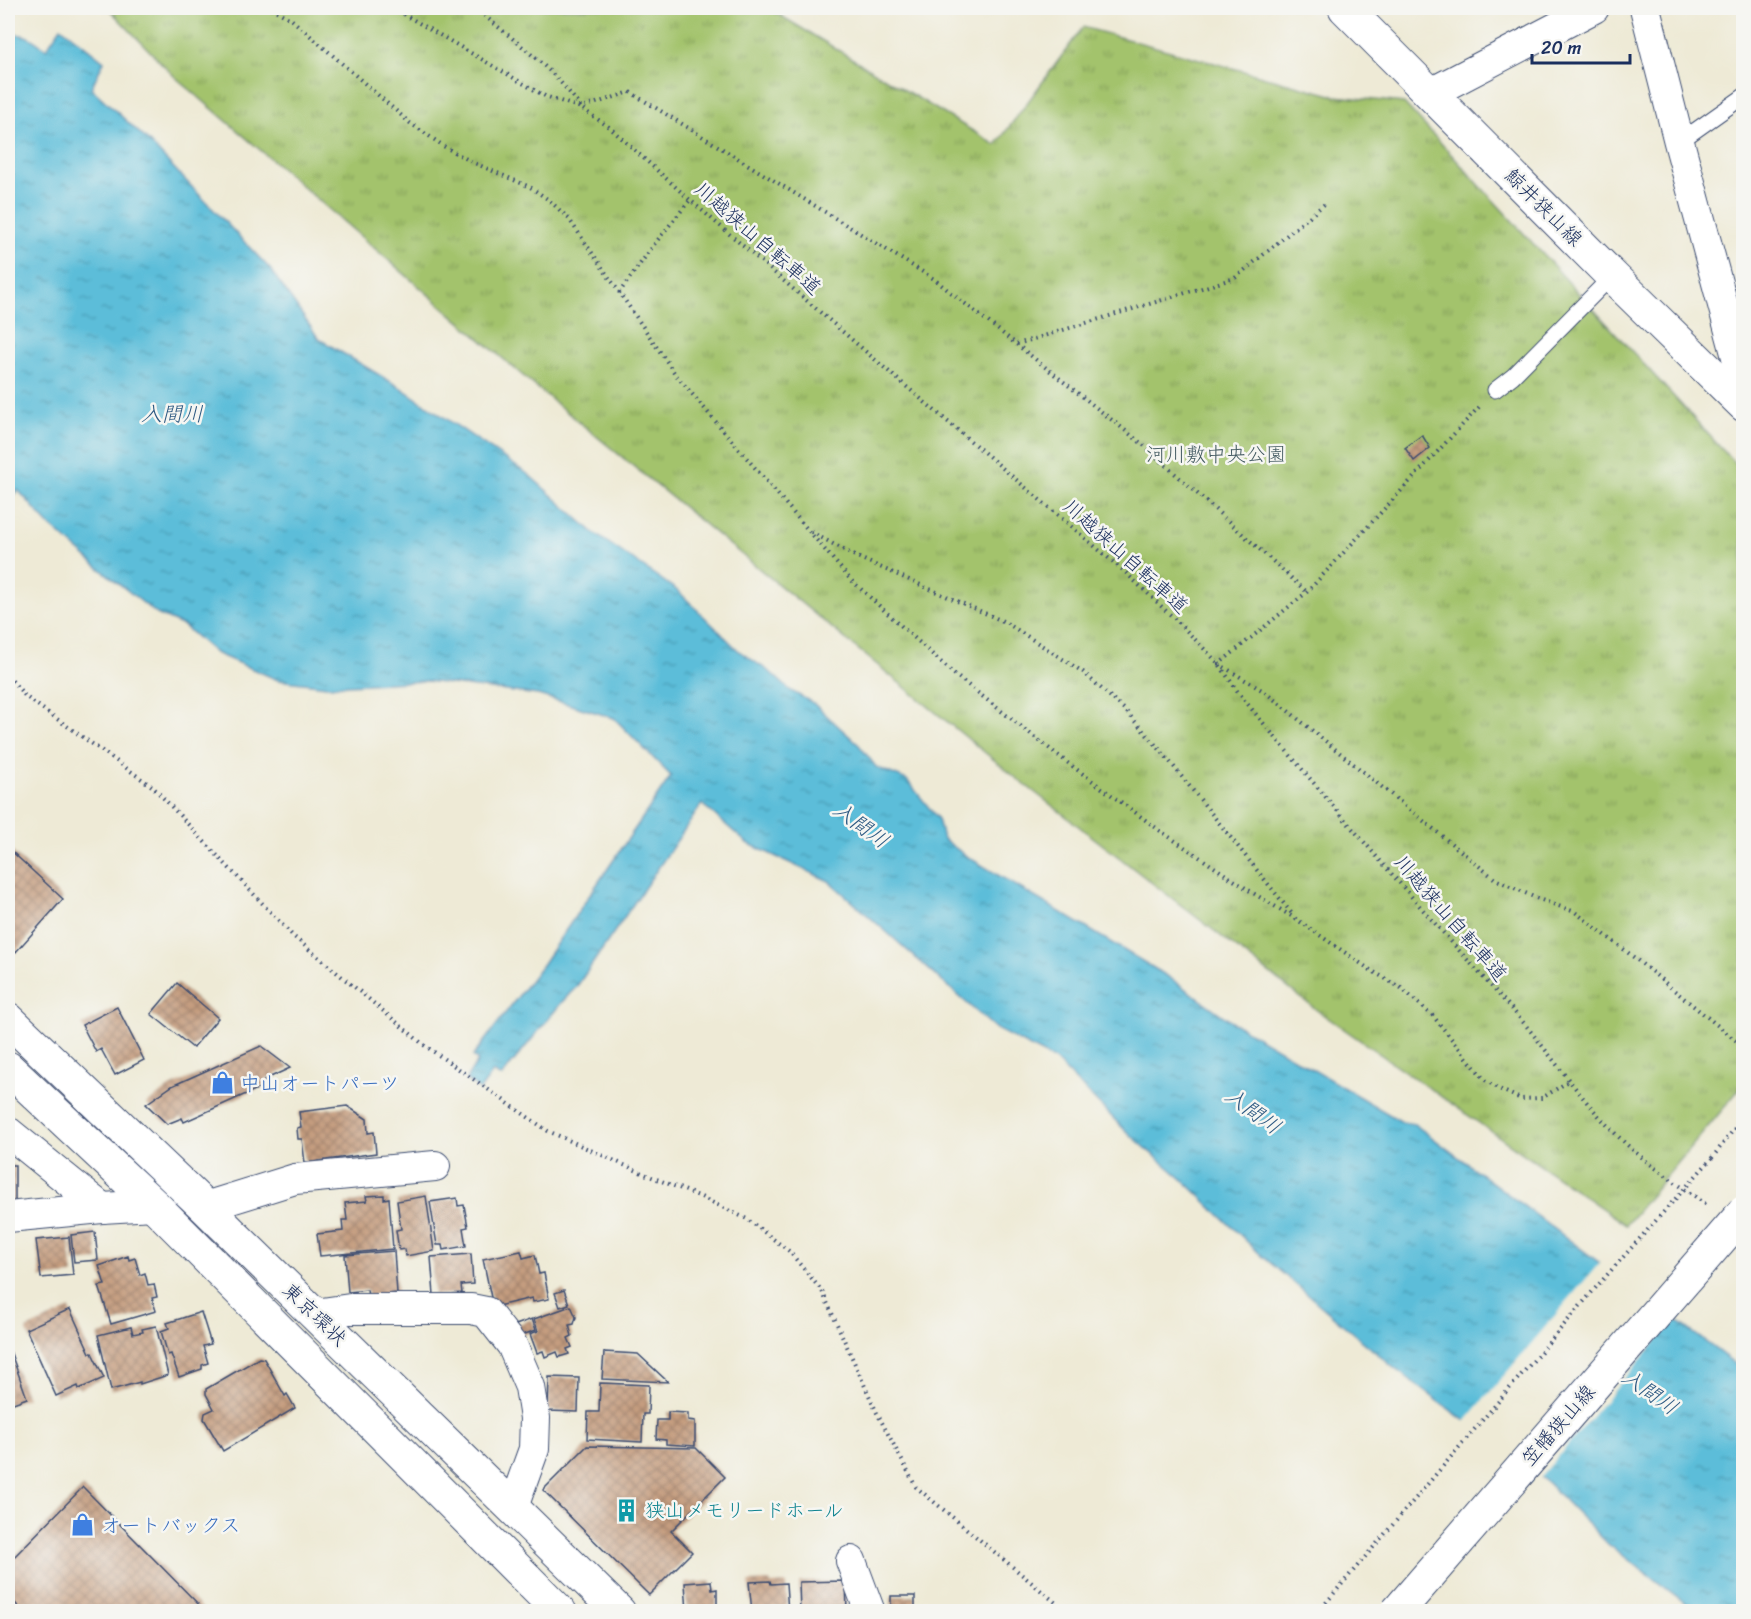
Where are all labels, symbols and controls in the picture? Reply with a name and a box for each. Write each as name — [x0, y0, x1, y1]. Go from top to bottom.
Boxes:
scale bar — [1532, 27, 1630, 65]
text: 20 m — [1541, 32, 1581, 64]
street label: 鯨井狭山線 — [1496, 160, 1591, 255]
street label: 川越狭山自転車道 — [686, 173, 830, 304]
water label: 入間川 — [141, 395, 204, 433]
park label: 河川敷中央公園 — [1146, 437, 1286, 472]
street label: 川越狭山自転車道 — [1055, 490, 1197, 623]
water label: 入間川 — [824, 791, 898, 859]
street label: 川越狭山自転車道 — [1385, 846, 1516, 990]
place label: 中山オートパーツ — [240, 1066, 400, 1101]
shop icon: 中山オートパーツ — [209, 1070, 235, 1096]
water label: 入間川 — [1216, 1077, 1290, 1145]
street label: 東京環状 — [274, 1274, 356, 1355]
water label: 入間川 — [1613, 1358, 1687, 1426]
street label: 笠幡狭山線 — [1512, 1376, 1604, 1475]
place label: 狭山メモリードホール — [645, 1493, 844, 1528]
building icon: 狭山メモリードホール — [614, 1497, 640, 1523]
place label: オートバックス — [101, 1508, 241, 1543]
shop icon: オートバックス — [70, 1512, 96, 1538]

